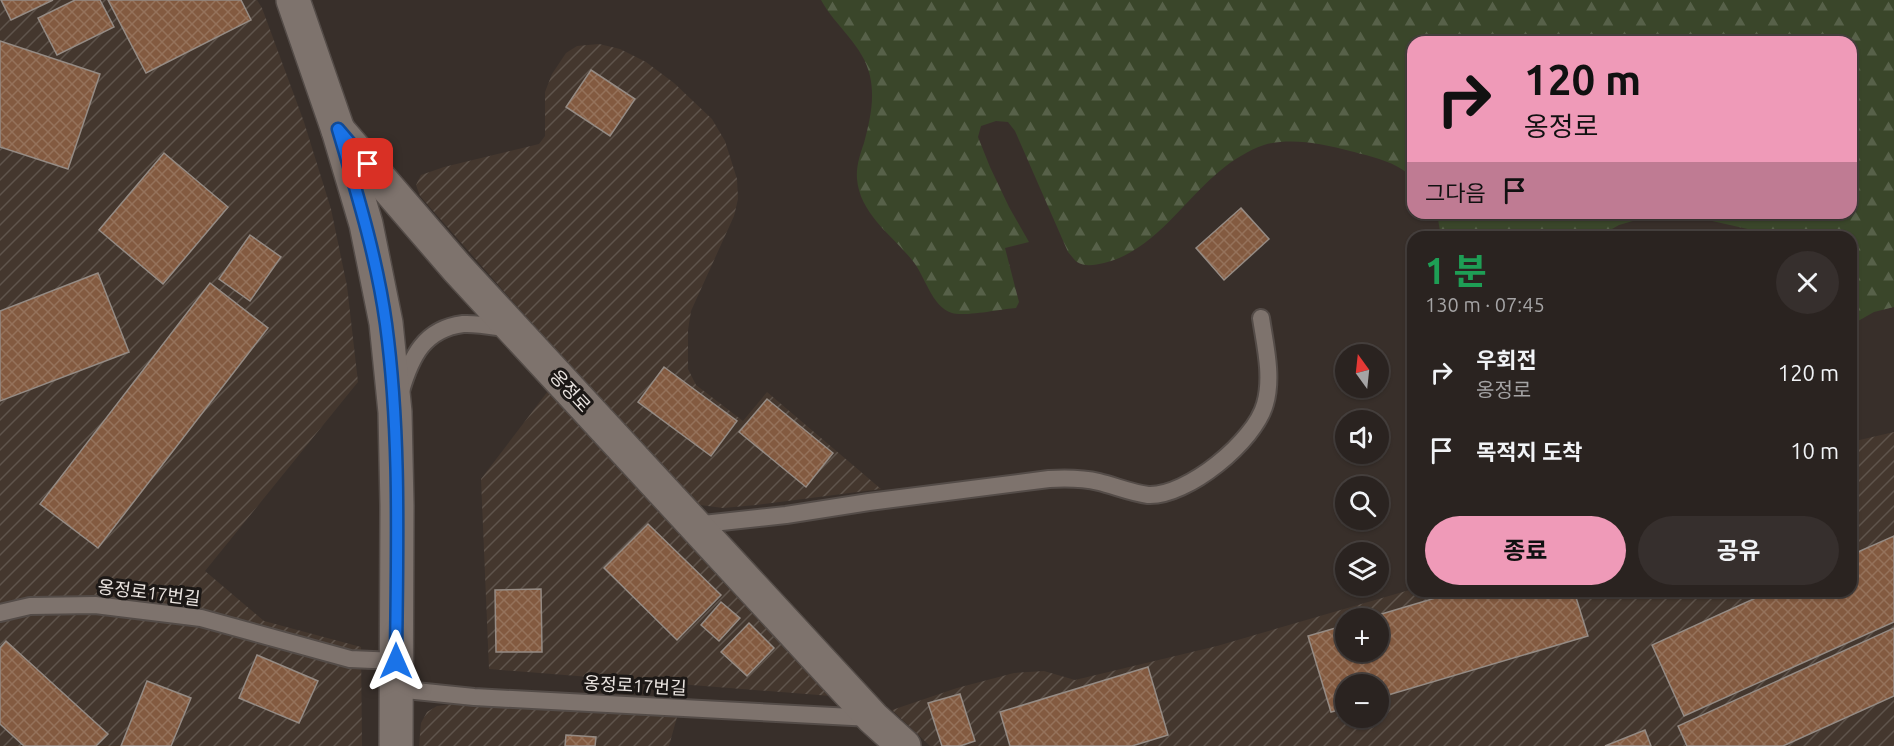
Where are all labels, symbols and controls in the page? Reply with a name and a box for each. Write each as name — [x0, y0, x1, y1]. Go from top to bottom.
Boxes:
text: 120 m — [1524, 56, 1641, 103]
icon: right — [1425, 60, 1503, 138]
text: 옹정로 — [1524, 111, 1599, 141]
pin — [342, 138, 393, 189]
icon: arrive — [351, 147, 384, 180]
icon: arrive — [1498, 174, 1531, 207]
text: 그다음 — [1425, 180, 1486, 205]
text: 1 분 — [1425, 250, 1487, 291]
button: close — [1776, 251, 1839, 314]
text: 130 m · 07:45 — [1425, 293, 1545, 316]
north arrow — [1335, 344, 1389, 398]
map controls — [1335, 344, 1389, 728]
text: 우회전 — [1476, 347, 1537, 372]
icon: right — [1425, 356, 1458, 389]
text: 120 m — [1778, 360, 1839, 385]
street label: 옹정로 — [546, 365, 595, 415]
text: 옹정로 — [1476, 378, 1531, 401]
button: sound — [1335, 410, 1389, 464]
icon: arrive — [1425, 434, 1458, 467]
text: 10 m — [1790, 438, 1839, 463]
text: 목적지 도착 — [1476, 439, 1582, 464]
button: search — [1335, 476, 1389, 530]
button: 종료 — [1425, 516, 1626, 585]
button: 공유 — [1638, 516, 1839, 585]
button: layers — [1335, 542, 1389, 596]
street label: 옹정로17번길 — [97, 576, 202, 608]
button: + — [1335, 608, 1389, 662]
position arrow — [364, 629, 428, 693]
street label: 옹정로17번길 — [583, 672, 687, 698]
button: − — [1335, 674, 1389, 728]

